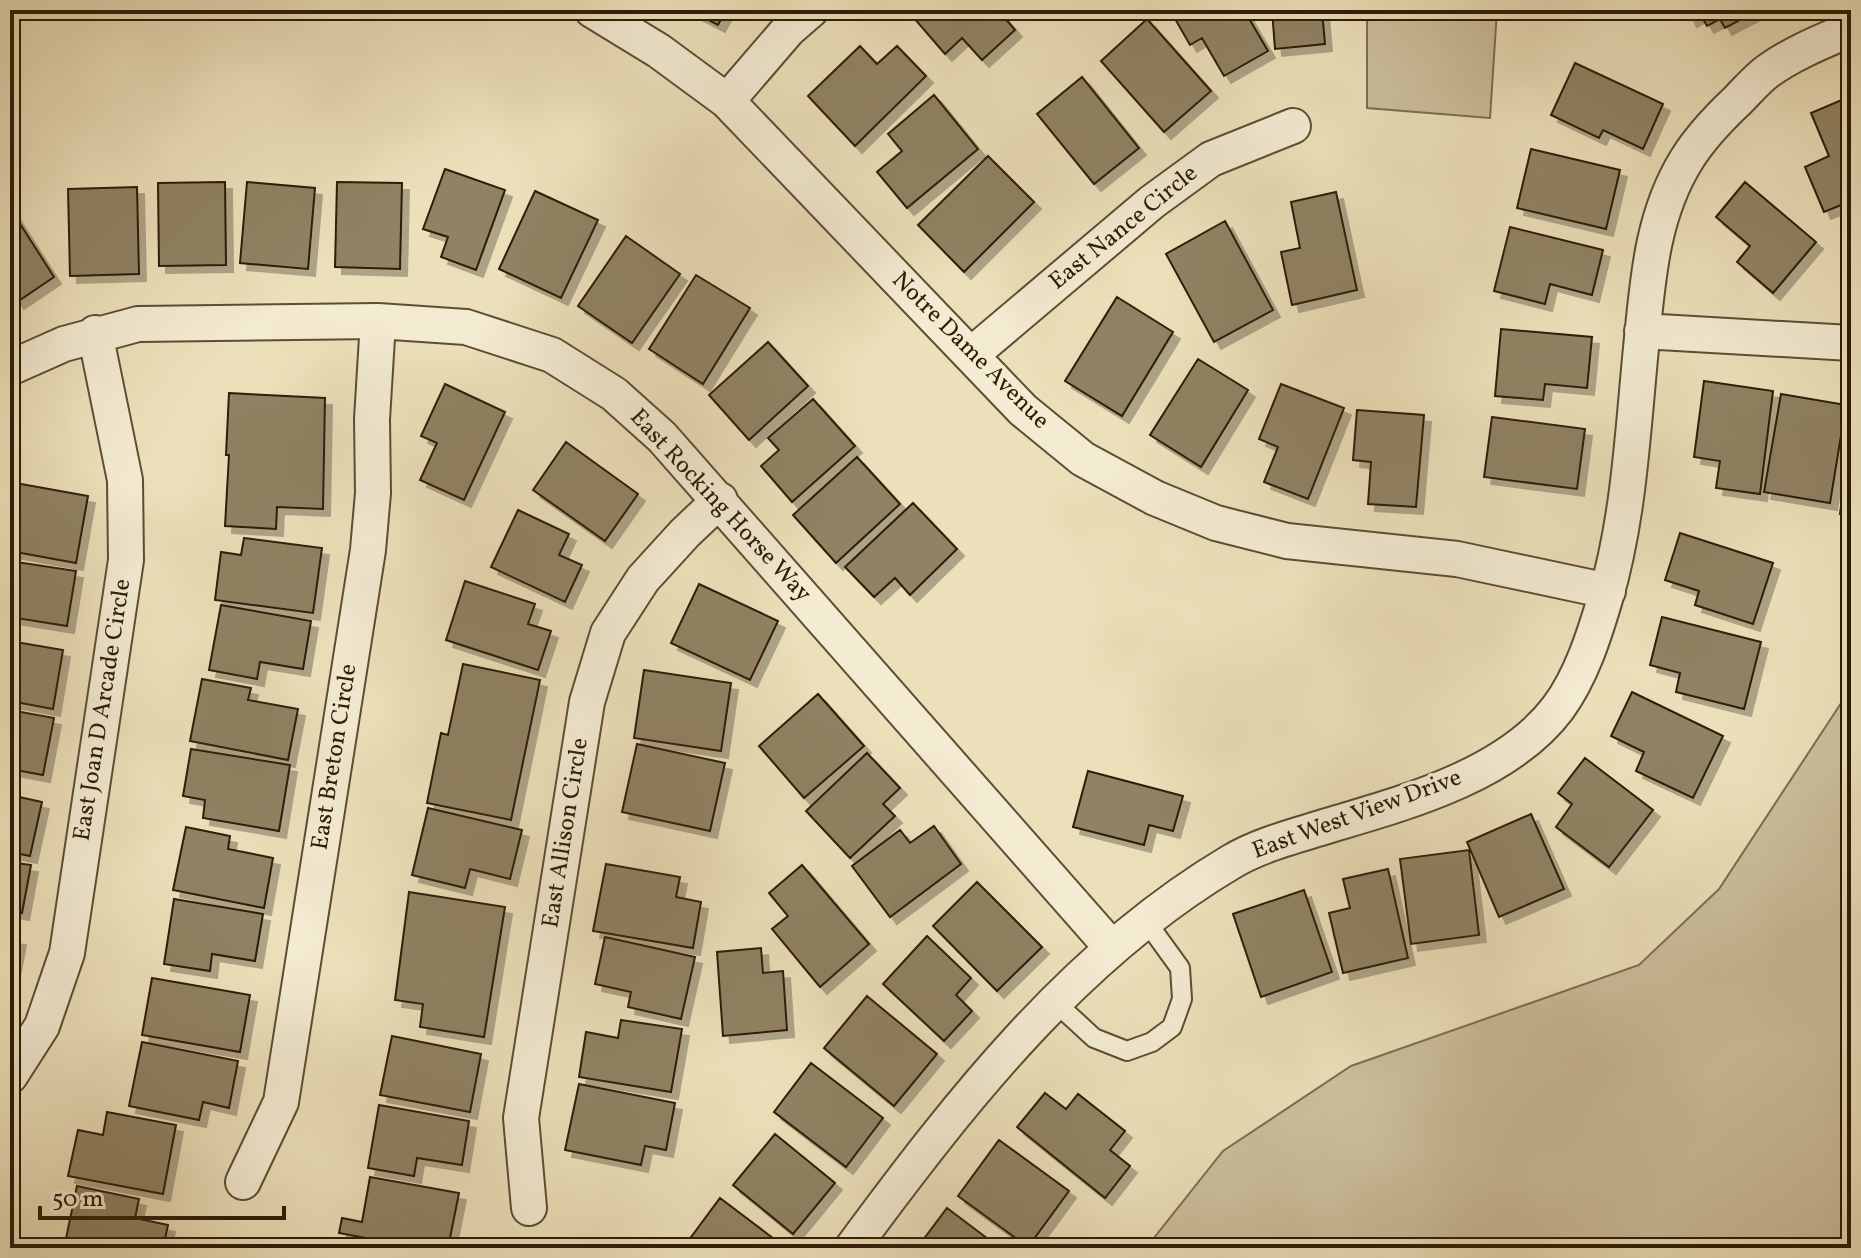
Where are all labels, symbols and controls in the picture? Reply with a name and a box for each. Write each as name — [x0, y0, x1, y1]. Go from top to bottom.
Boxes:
street label: East Nance Circle — [1042, 157, 1206, 299]
street label: Notre Dame Avenue — [884, 265, 1056, 437]
street label: East Rocking Horse Way — [621, 402, 819, 610]
street label: East Joan D Arcade Circle — [65, 577, 141, 843]
street label: East Breton Circle — [304, 662, 366, 852]
street label: East Allison Circle — [534, 735, 598, 931]
street label: East West View Drive — [1248, 761, 1466, 869]
scale bar — [40, 1170, 284, 1220]
text: 50 m — [52, 1183, 104, 1217]

